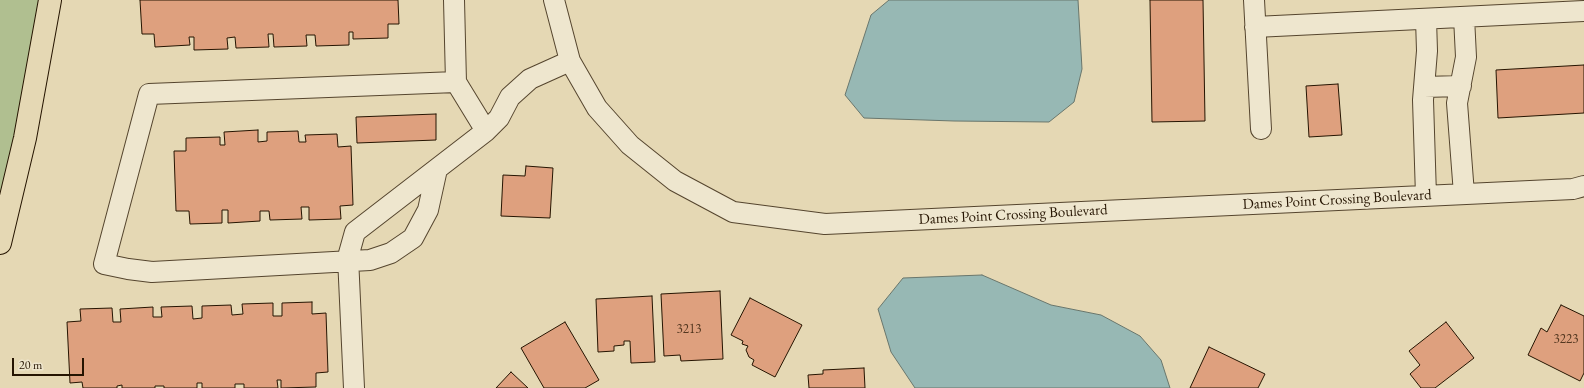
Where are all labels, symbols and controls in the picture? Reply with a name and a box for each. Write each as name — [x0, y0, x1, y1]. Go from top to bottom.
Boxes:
street label: Dames Point Crossing Boulevard — [1242, 186, 1432, 214]
street label: Dames Point Crossing Boulevard — [918, 201, 1108, 229]
house number: 3213 — [677, 321, 701, 337]
house number: 3223 — [1554, 331, 1578, 347]
scale bar — [14, 350, 86, 376]
text: 20 m — [19, 357, 42, 373]

